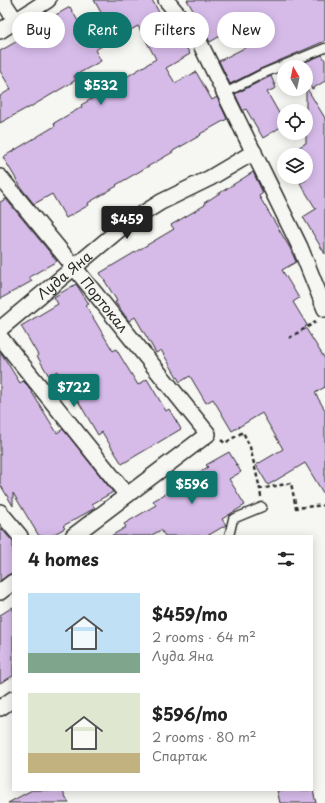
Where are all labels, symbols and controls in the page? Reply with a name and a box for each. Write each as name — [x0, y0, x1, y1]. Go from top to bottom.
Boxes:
chip: Buy — [12, 12, 65, 48]
chip: Rent — [73, 12, 132, 48]
chip: Filters — [140, 12, 209, 48]
chip: New — [217, 12, 275, 48]
north arrow — [277, 60, 313, 96]
map controls — [277, 60, 313, 184]
pin: $532 — [77, 72, 125, 106]
text: $532 — [84, 75, 118, 94]
button: locate — [277, 104, 313, 140]
button: layers — [277, 148, 313, 184]
pin: $459 — [103, 206, 151, 240]
text: $459 — [110, 209, 144, 228]
street label: Луда Яна — [32, 245, 97, 304]
street label: Портокал — [76, 272, 134, 337]
pin: $722 — [50, 374, 98, 408]
text: $722 — [57, 377, 91, 396]
pin: $596 — [168, 471, 216, 505]
text: $596 — [175, 474, 209, 493]
text: 4 homes — [28, 546, 99, 572]
icon: filters — [275, 548, 297, 570]
text: $459/mo — [152, 601, 227, 627]
icon: home — [60, 609, 108, 657]
text: 2 rooms · 64 m² — [152, 627, 256, 646]
text: Луда Яна — [152, 646, 214, 665]
text: $596/mo — [152, 701, 228, 727]
icon: home — [60, 709, 108, 757]
text: 2 rooms · 80 m² — [152, 727, 257, 746]
text: Спартак — [152, 746, 207, 765]

